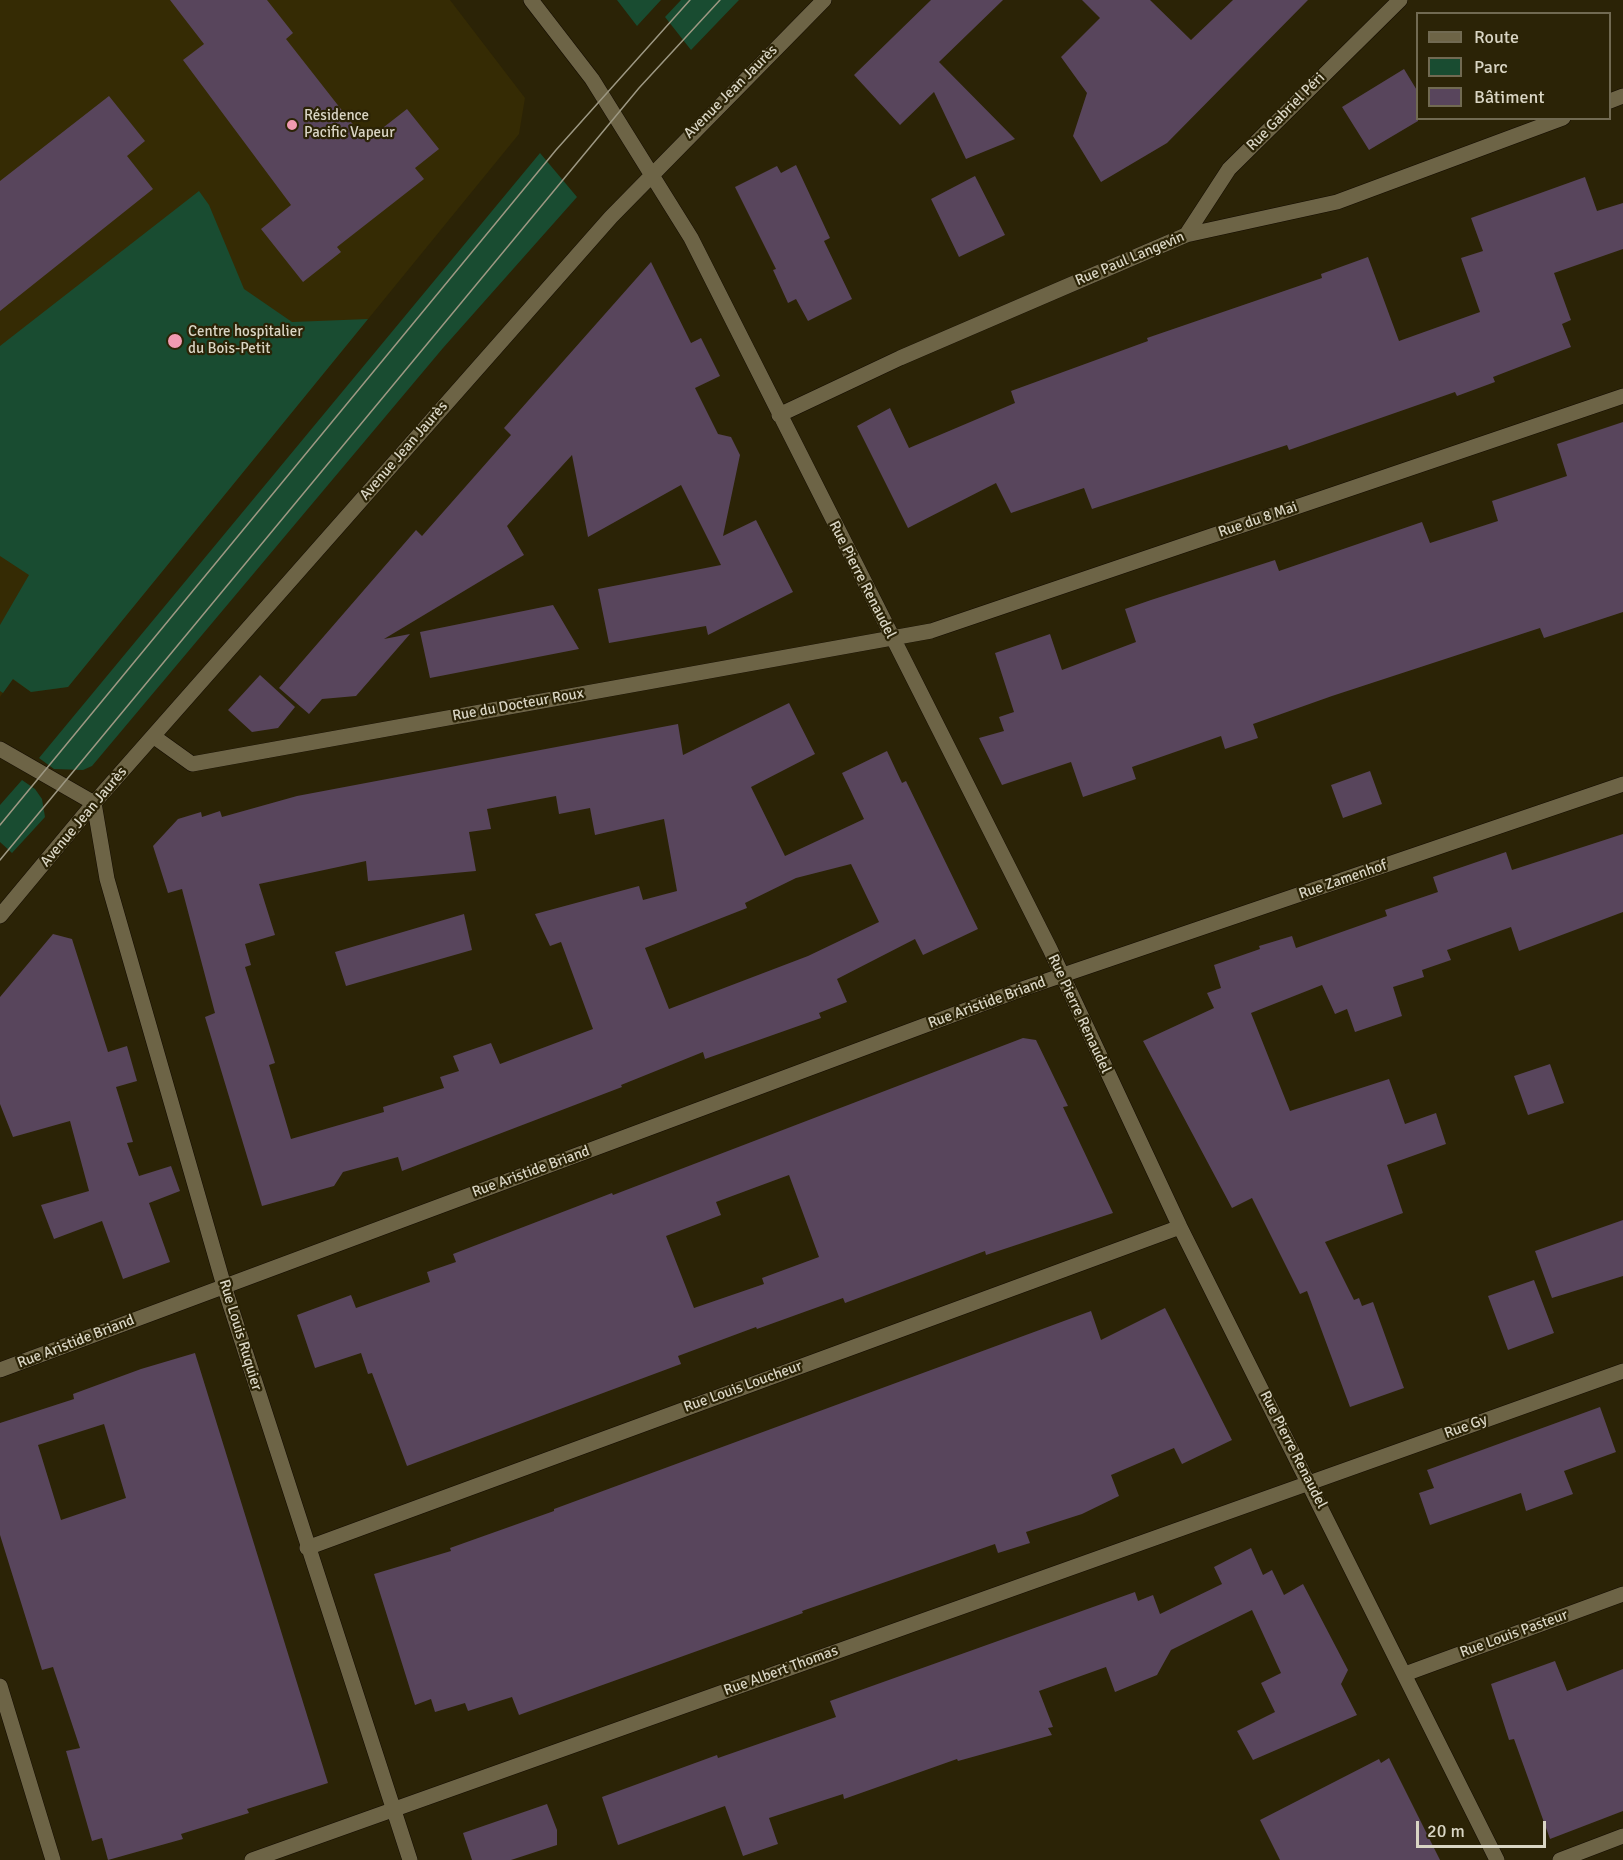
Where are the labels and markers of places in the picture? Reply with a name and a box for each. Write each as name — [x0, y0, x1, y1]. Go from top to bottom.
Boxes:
place label: Résidence Pacific Vapeur — [304, 107, 395, 142]
marker: Résidence Pacific Vapeur — [285, 118, 299, 132]
place label: Centre hospitalier du Bois-Petit — [188, 323, 303, 358]
marker: Centre hospitalier du Bois-Petit — [166, 332, 184, 350]

